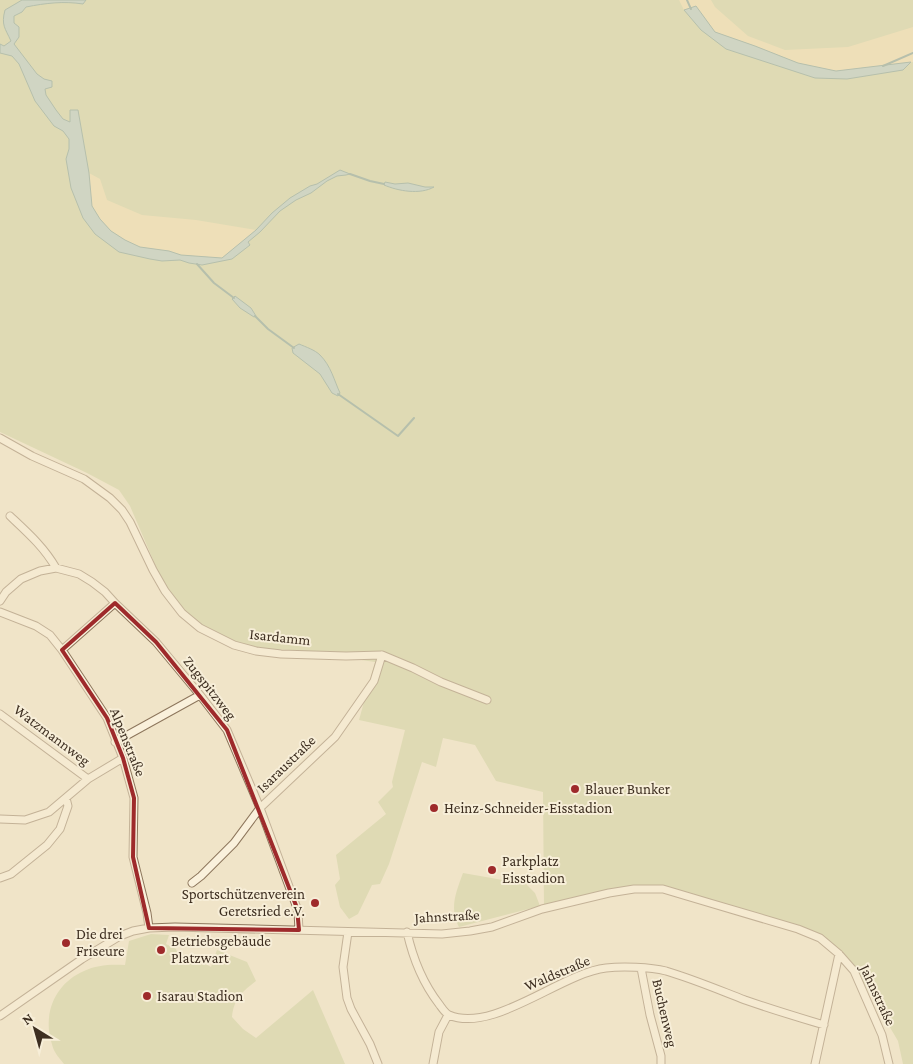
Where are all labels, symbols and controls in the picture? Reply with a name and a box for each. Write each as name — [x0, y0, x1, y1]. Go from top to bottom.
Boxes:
street label: Isardamm — [249, 626, 311, 648]
street label: Zugspitzweg — [179, 653, 240, 724]
street label: Watzmannweg — [10, 701, 93, 770]
street label: Alpenstraße — [106, 705, 149, 779]
street label: Isaraustraße — [253, 732, 319, 796]
place label: Blauer Bunker — [585, 781, 671, 797]
marker: Blauer Bunker — [569, 783, 581, 795]
place label: Heinz-Schneider-Eisstadion — [444, 800, 612, 816]
marker: Heinz-Schneider-Eisstadion — [428, 802, 440, 814]
place label: Parkplatz Eisstadion — [502, 853, 565, 886]
marker: Parkplatz Eisstadion — [486, 864, 498, 876]
place label: Sportschützenverein Geretsried e.V. — [182, 886, 305, 919]
marker: Sportschützenverein Geretsried e.V. — [309, 897, 321, 909]
street label: Jahnstraße — [412, 906, 480, 927]
place label: Die drei Friseure — [76, 926, 125, 959]
place label: Betriebsgebäude Platzwart — [171, 933, 271, 966]
marker: Die drei Friseure — [60, 937, 72, 949]
marker: Betriebsgebäude Platzwart — [155, 944, 167, 956]
street label: Waldstraße — [522, 952, 593, 994]
street label: Jahnstraße — [855, 960, 899, 1029]
street label: Buchenweg — [648, 977, 681, 1049]
place label: Isarau Stadion — [157, 988, 243, 1004]
marker: Isarau Stadion — [141, 990, 153, 1002]
north arrow — [10, 1004, 60, 1054]
text: N — [19, 1009, 36, 1028]

